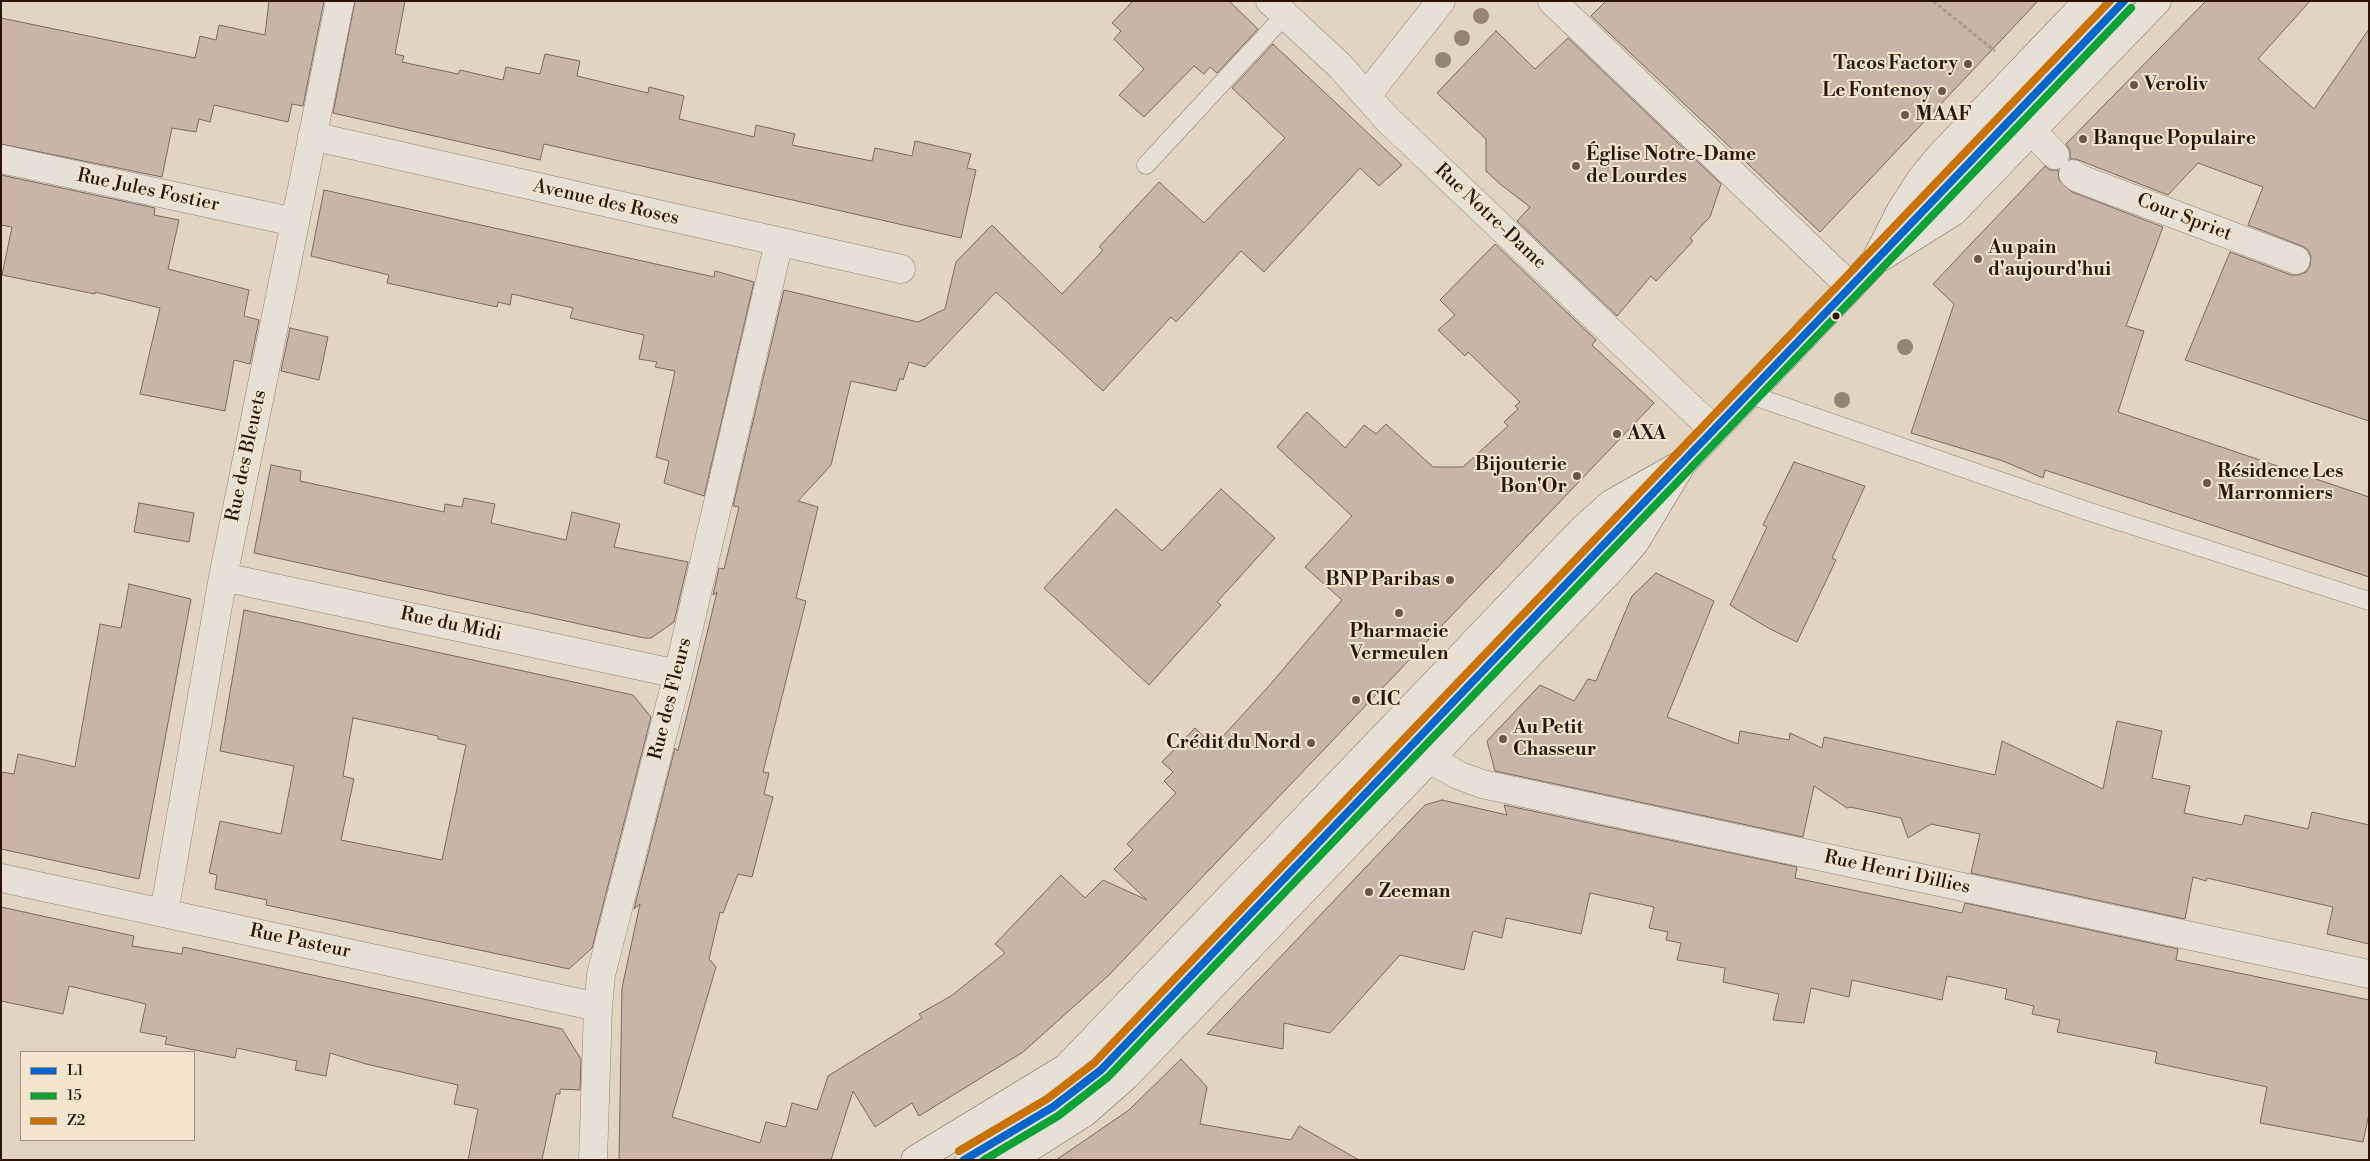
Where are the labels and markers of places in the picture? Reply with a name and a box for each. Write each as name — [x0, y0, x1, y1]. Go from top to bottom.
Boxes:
place label: Tacos Factory — [1833, 53, 1958, 75]
marker: Tacos Factory — [1962, 58, 1974, 70]
place label: Veroliv — [2144, 74, 2208, 96]
marker: Veroliv — [2128, 79, 2140, 91]
place label: Le Fontenoy — [1822, 80, 1932, 102]
marker: Le Fontenoy — [1936, 85, 1948, 97]
place label: MAAF — [1915, 104, 1972, 126]
marker: MAAF — [1899, 109, 1911, 121]
place label: Banque Populaire — [2093, 128, 2256, 150]
marker: Banque Populaire — [2077, 133, 2089, 145]
place label: Église Notre-Dame de Lourdes — [1586, 144, 1756, 188]
marker: Église Notre-Dame de Lourdes — [1570, 160, 1582, 172]
place label: Au pain d'aujourd'hui — [1988, 237, 2111, 281]
marker: Au pain d'aujourd'hui — [1972, 253, 1984, 265]
unlabelled marker — [1831, 311, 1841, 321]
place label: AXA — [1627, 423, 1666, 445]
marker: AXA — [1611, 428, 1623, 440]
place label: Bijouterie Bon'Or — [1475, 454, 1567, 498]
place label: Résidence Les Marronniers — [2217, 461, 2343, 505]
marker: Bijouterie Bon'Or — [1571, 470, 1583, 482]
marker: Résidence Les Marronniers — [2201, 477, 2213, 489]
place label: BNP Paribas — [1325, 569, 1440, 591]
marker: BNP Paribas — [1444, 574, 1456, 586]
marker: Pharmacie Vermeulen — [1393, 607, 1405, 619]
place label: Pharmacie Vermeulen — [1350, 621, 1448, 665]
place label: CIC — [1366, 689, 1400, 711]
marker: CIC — [1350, 694, 1362, 706]
place label: Au Petit Chasseur — [1513, 717, 1596, 761]
place label: Crédit du Nord — [1166, 732, 1301, 754]
marker: Au Petit Chasseur — [1497, 733, 1509, 745]
marker: Crédit du Nord — [1305, 737, 1317, 749]
place label: Zeeman — [1379, 881, 1450, 903]
marker: Zeeman — [1363, 886, 1375, 898]

